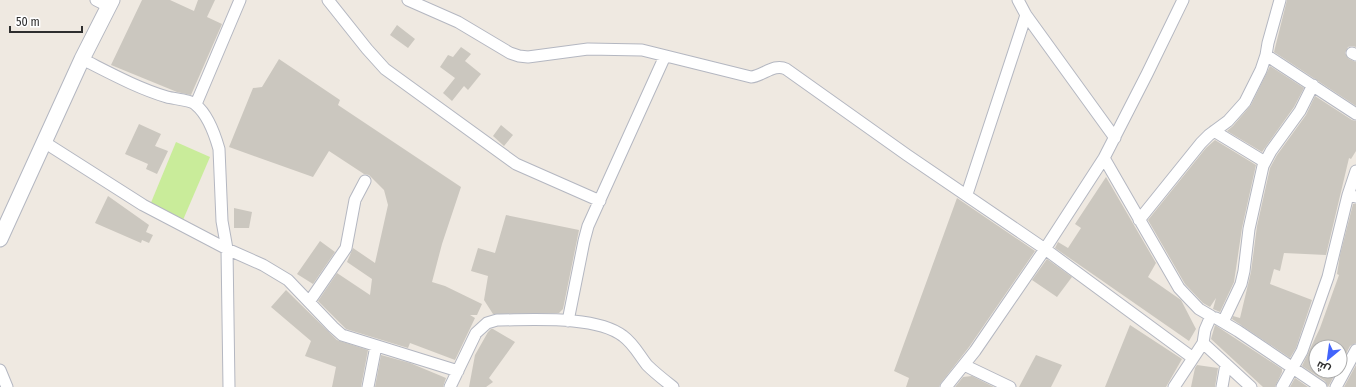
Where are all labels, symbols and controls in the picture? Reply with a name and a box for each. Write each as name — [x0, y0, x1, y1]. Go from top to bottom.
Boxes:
scale bar — [10, 8, 82, 34]
text: 50 m — [16, 15, 40, 29]
north arrow — [1308, 339, 1348, 379]
text: ش — [1314, 358, 1333, 376]

